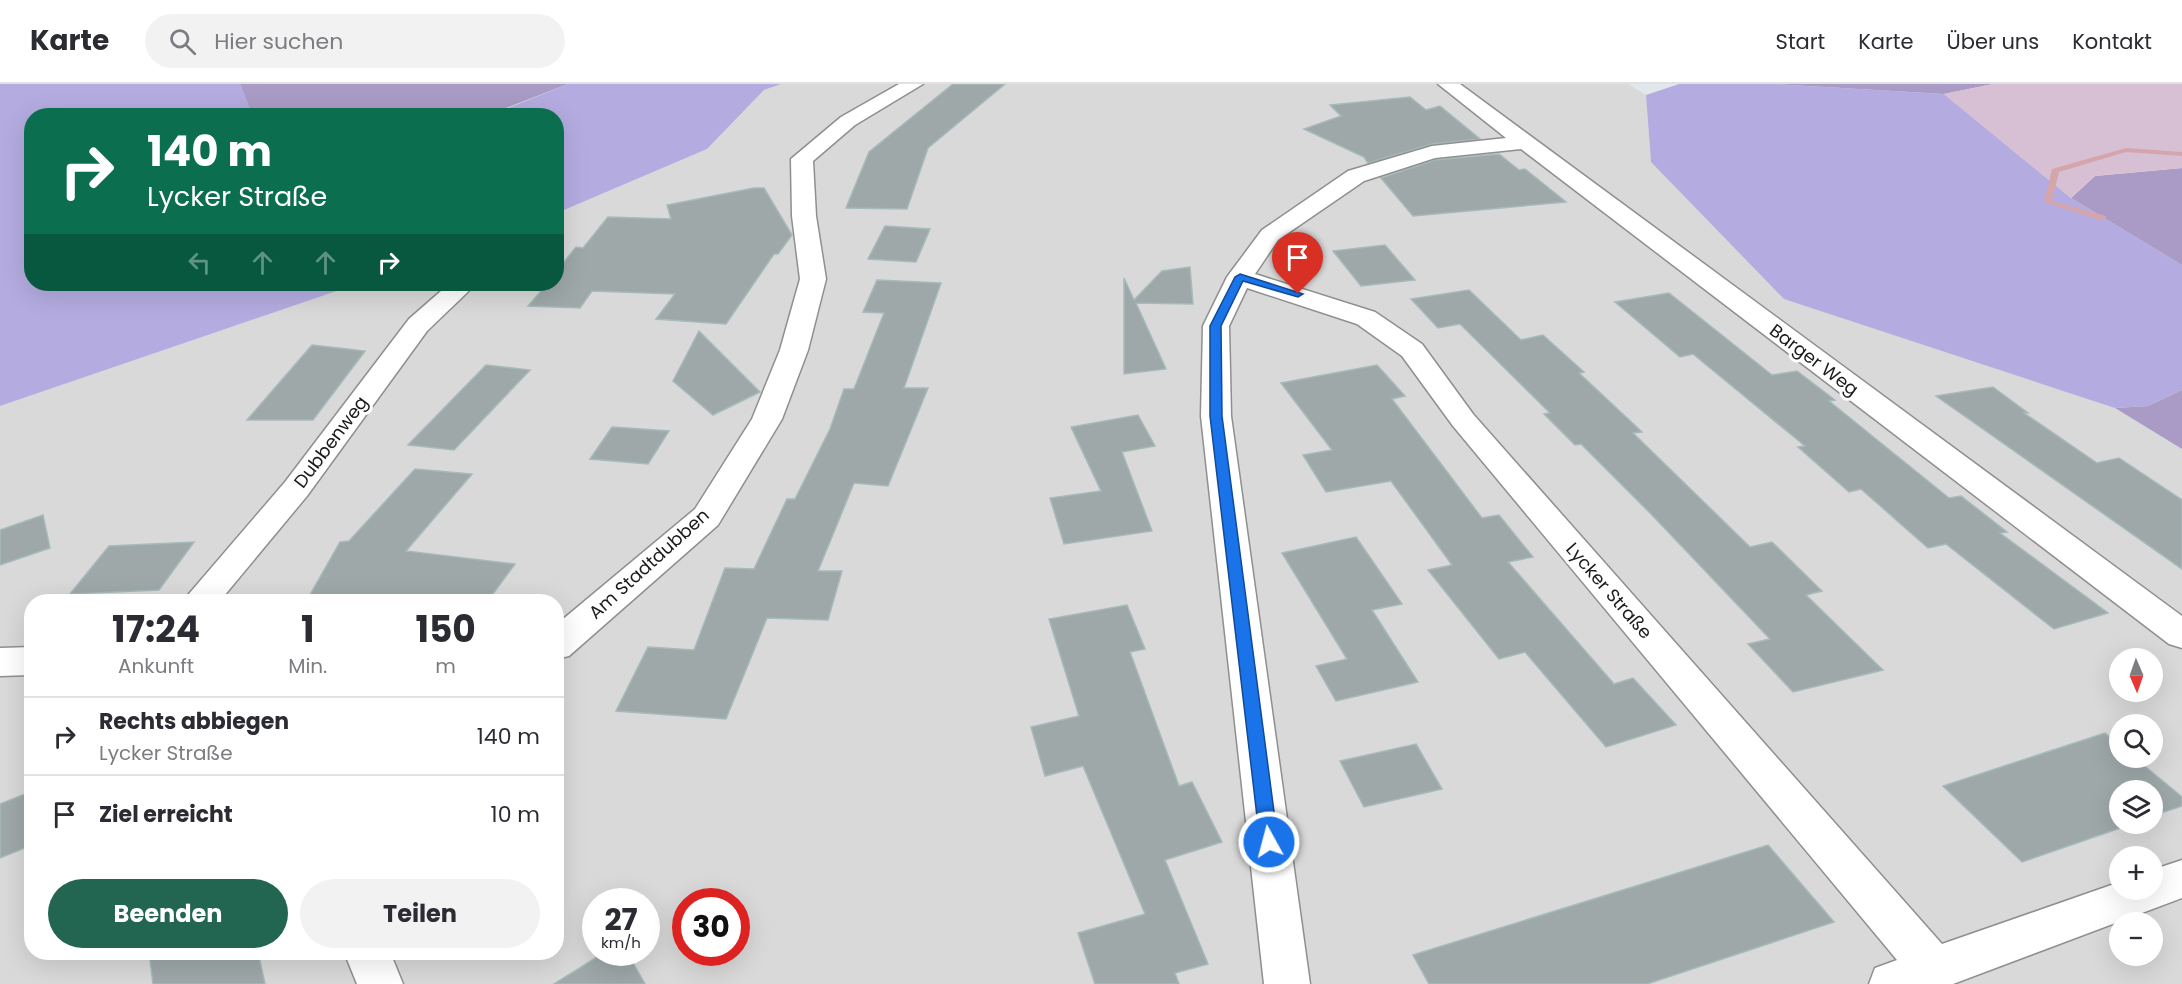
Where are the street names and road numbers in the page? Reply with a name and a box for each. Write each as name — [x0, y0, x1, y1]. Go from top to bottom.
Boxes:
street label: Barger Weg — [1765, 318, 1864, 401]
street label: Dubbenweg — [288, 391, 373, 493]
street label: Am Stadtdubben — [583, 503, 714, 625]
street label: Lycker Straße — [1561, 537, 1658, 644]

